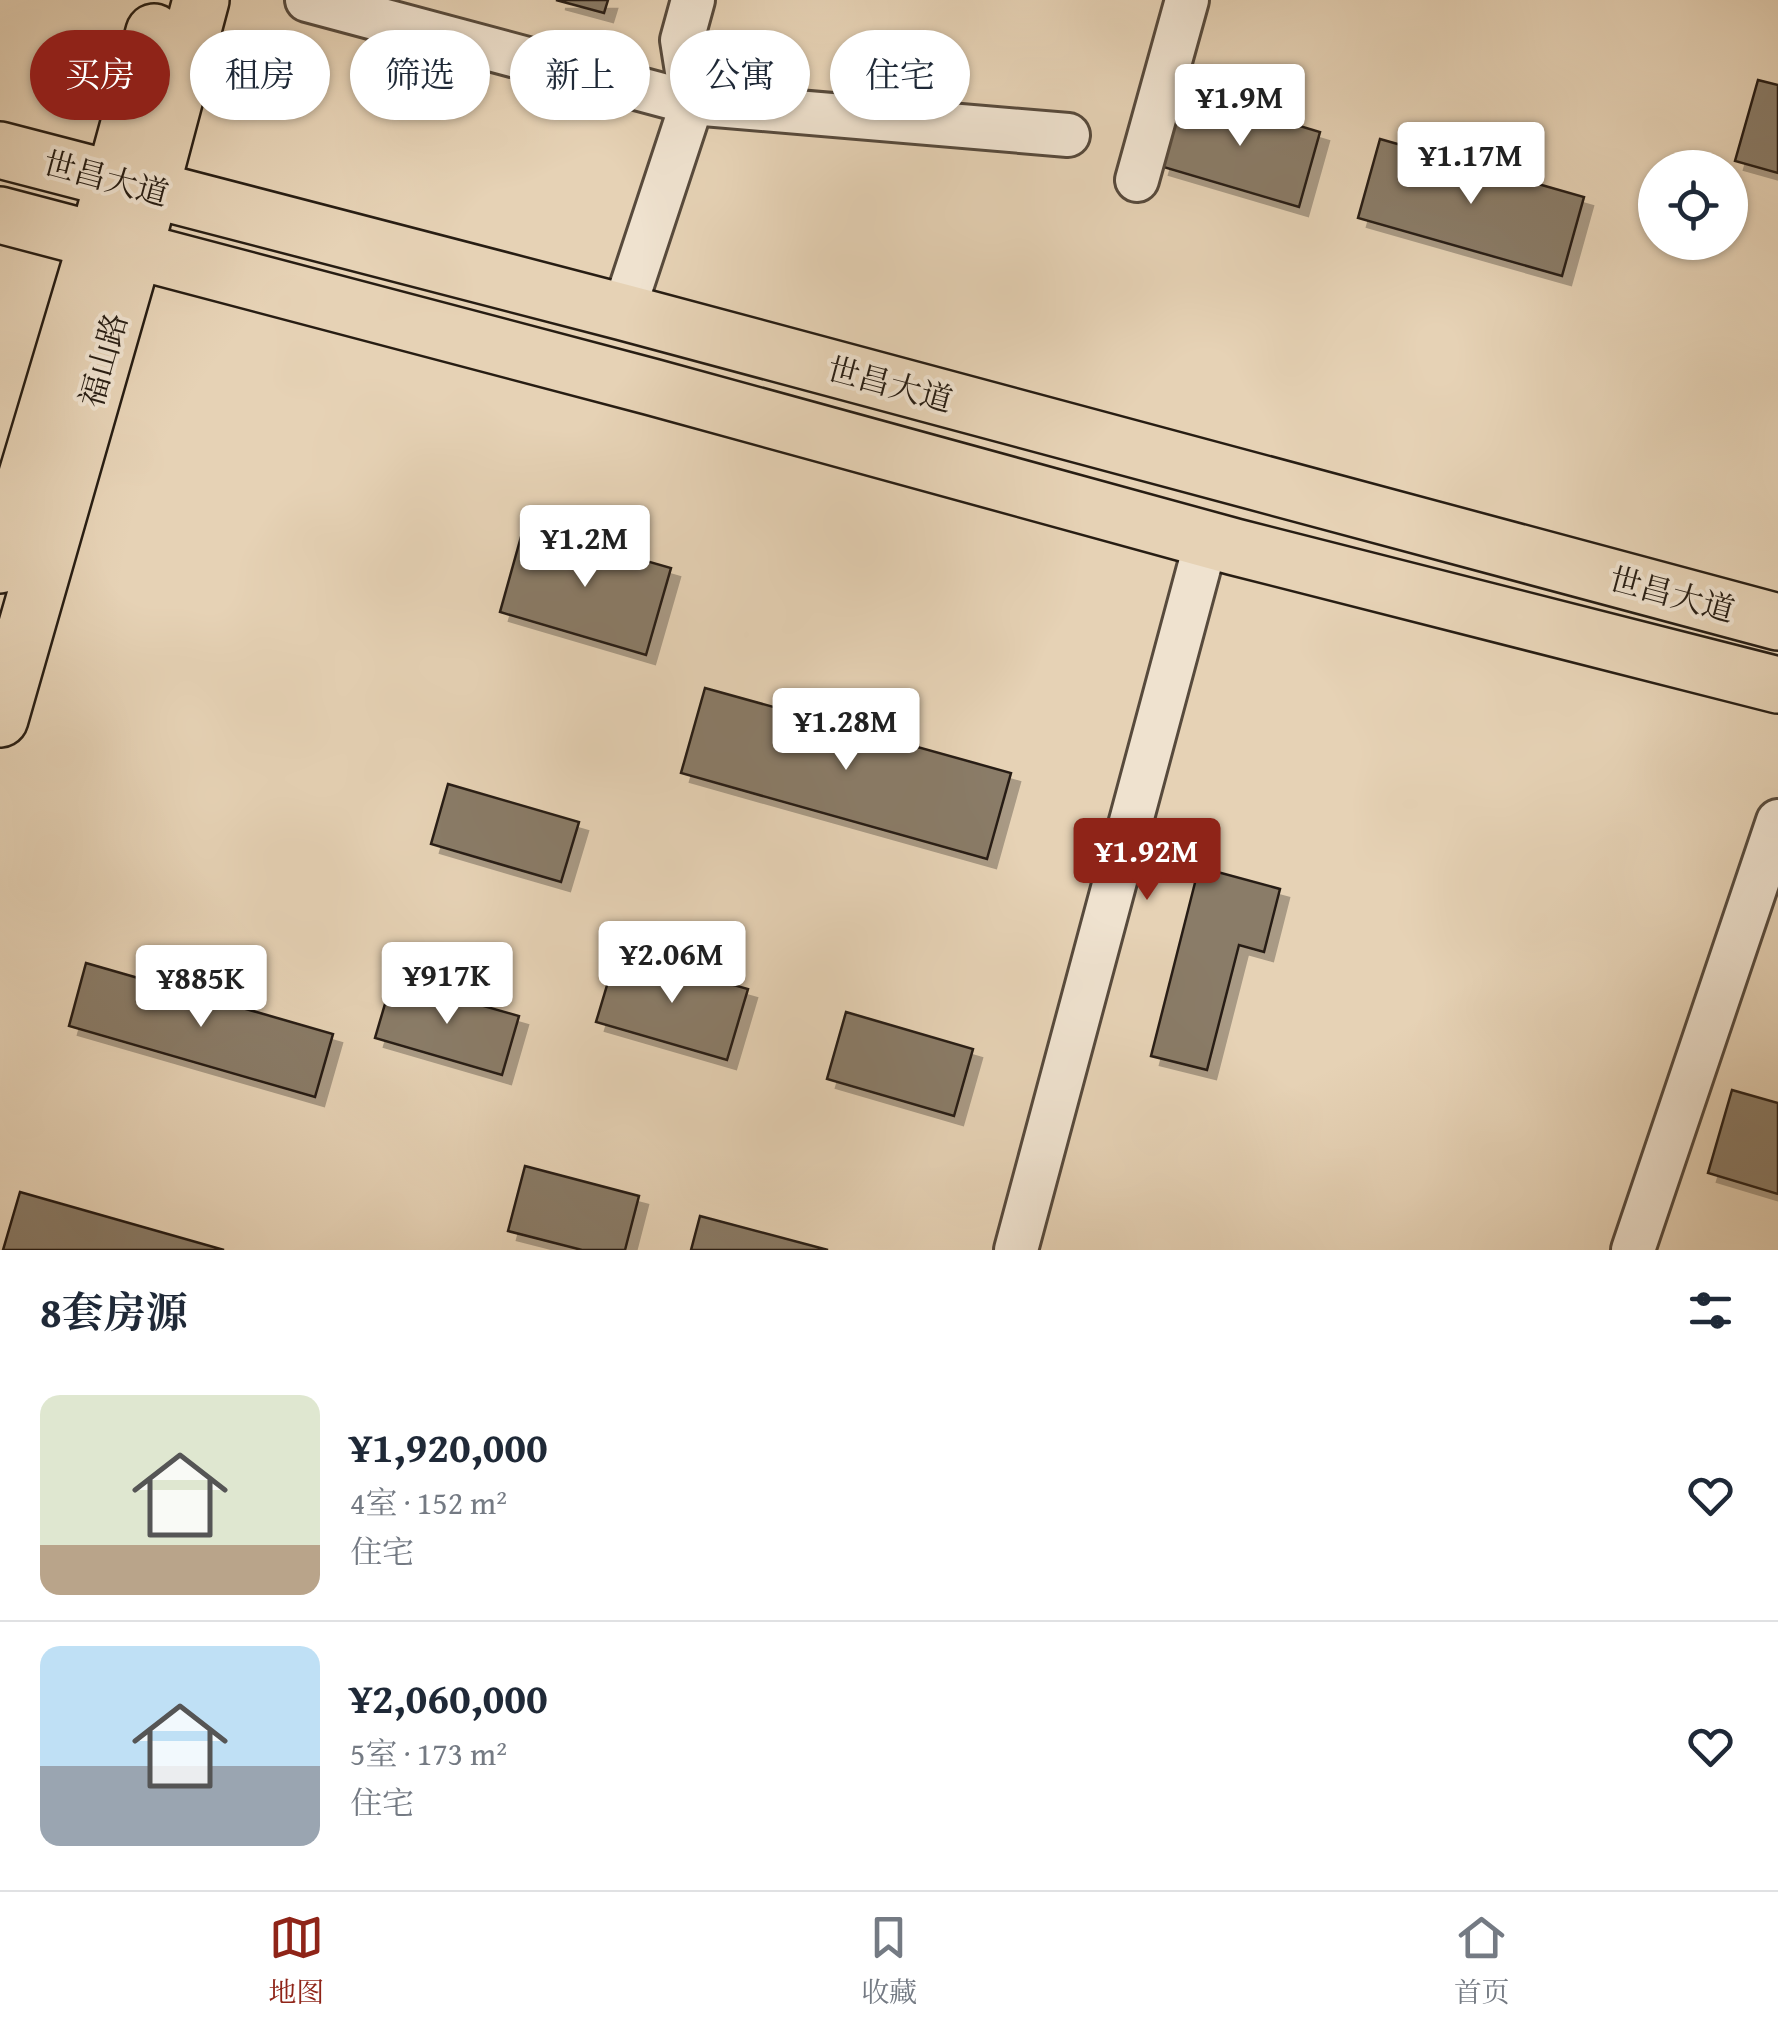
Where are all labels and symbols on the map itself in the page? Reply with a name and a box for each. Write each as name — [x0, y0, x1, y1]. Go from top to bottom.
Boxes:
pin: ¥1.9M — [1170, 64, 1310, 149]
pin: ¥1.17M — [1390, 122, 1552, 207]
street label: 世昌大道 — [38, 139, 174, 217]
street label: 福山路 — [67, 307, 139, 413]
street label: 世昌大道 — [822, 345, 958, 423]
pin: ¥1.2M — [515, 505, 655, 590]
street label: 世昌大道 — [1604, 555, 1740, 633]
pin: ¥1.28M — [765, 688, 927, 773]
pin: ¥1.92M — [1066, 818, 1228, 903]
pin: ¥2.06M — [591, 921, 753, 1006]
pin: ¥917K — [377, 942, 517, 1027]
pin: ¥885K — [131, 945, 271, 1030]

